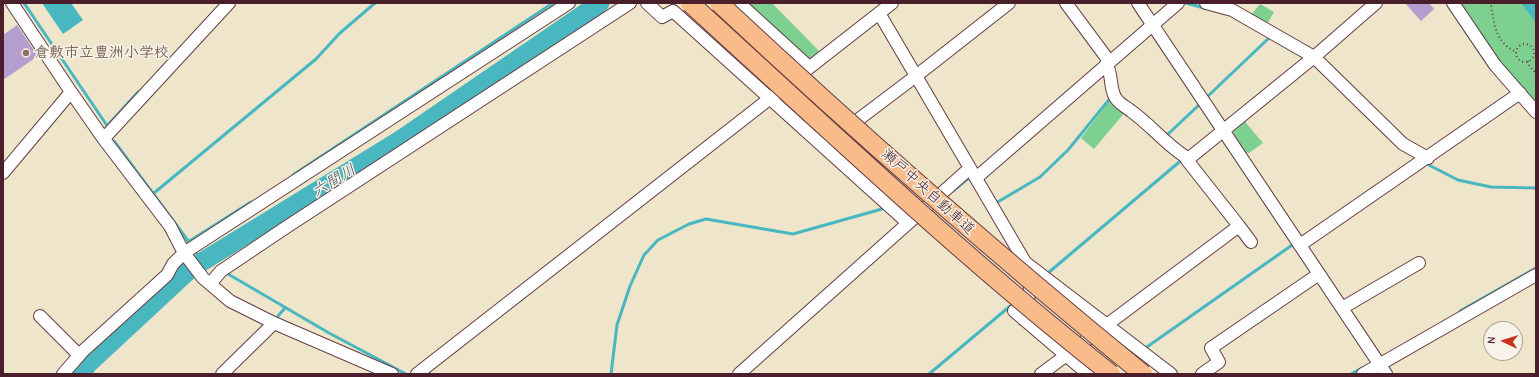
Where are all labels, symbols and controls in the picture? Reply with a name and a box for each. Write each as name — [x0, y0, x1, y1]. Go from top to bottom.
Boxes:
place label: 倉敷市立豊洲小学校 — [34, 44, 169, 62]
marker: 倉敷市立豊洲小学校 — [21, 48, 31, 58]
street label: 瀬戸中央自動車道 — [877, 145, 979, 239]
water label: 六間川 — [308, 160, 360, 202]
north arrow — [1483, 321, 1523, 361]
text: N — [1485, 336, 1498, 344]

